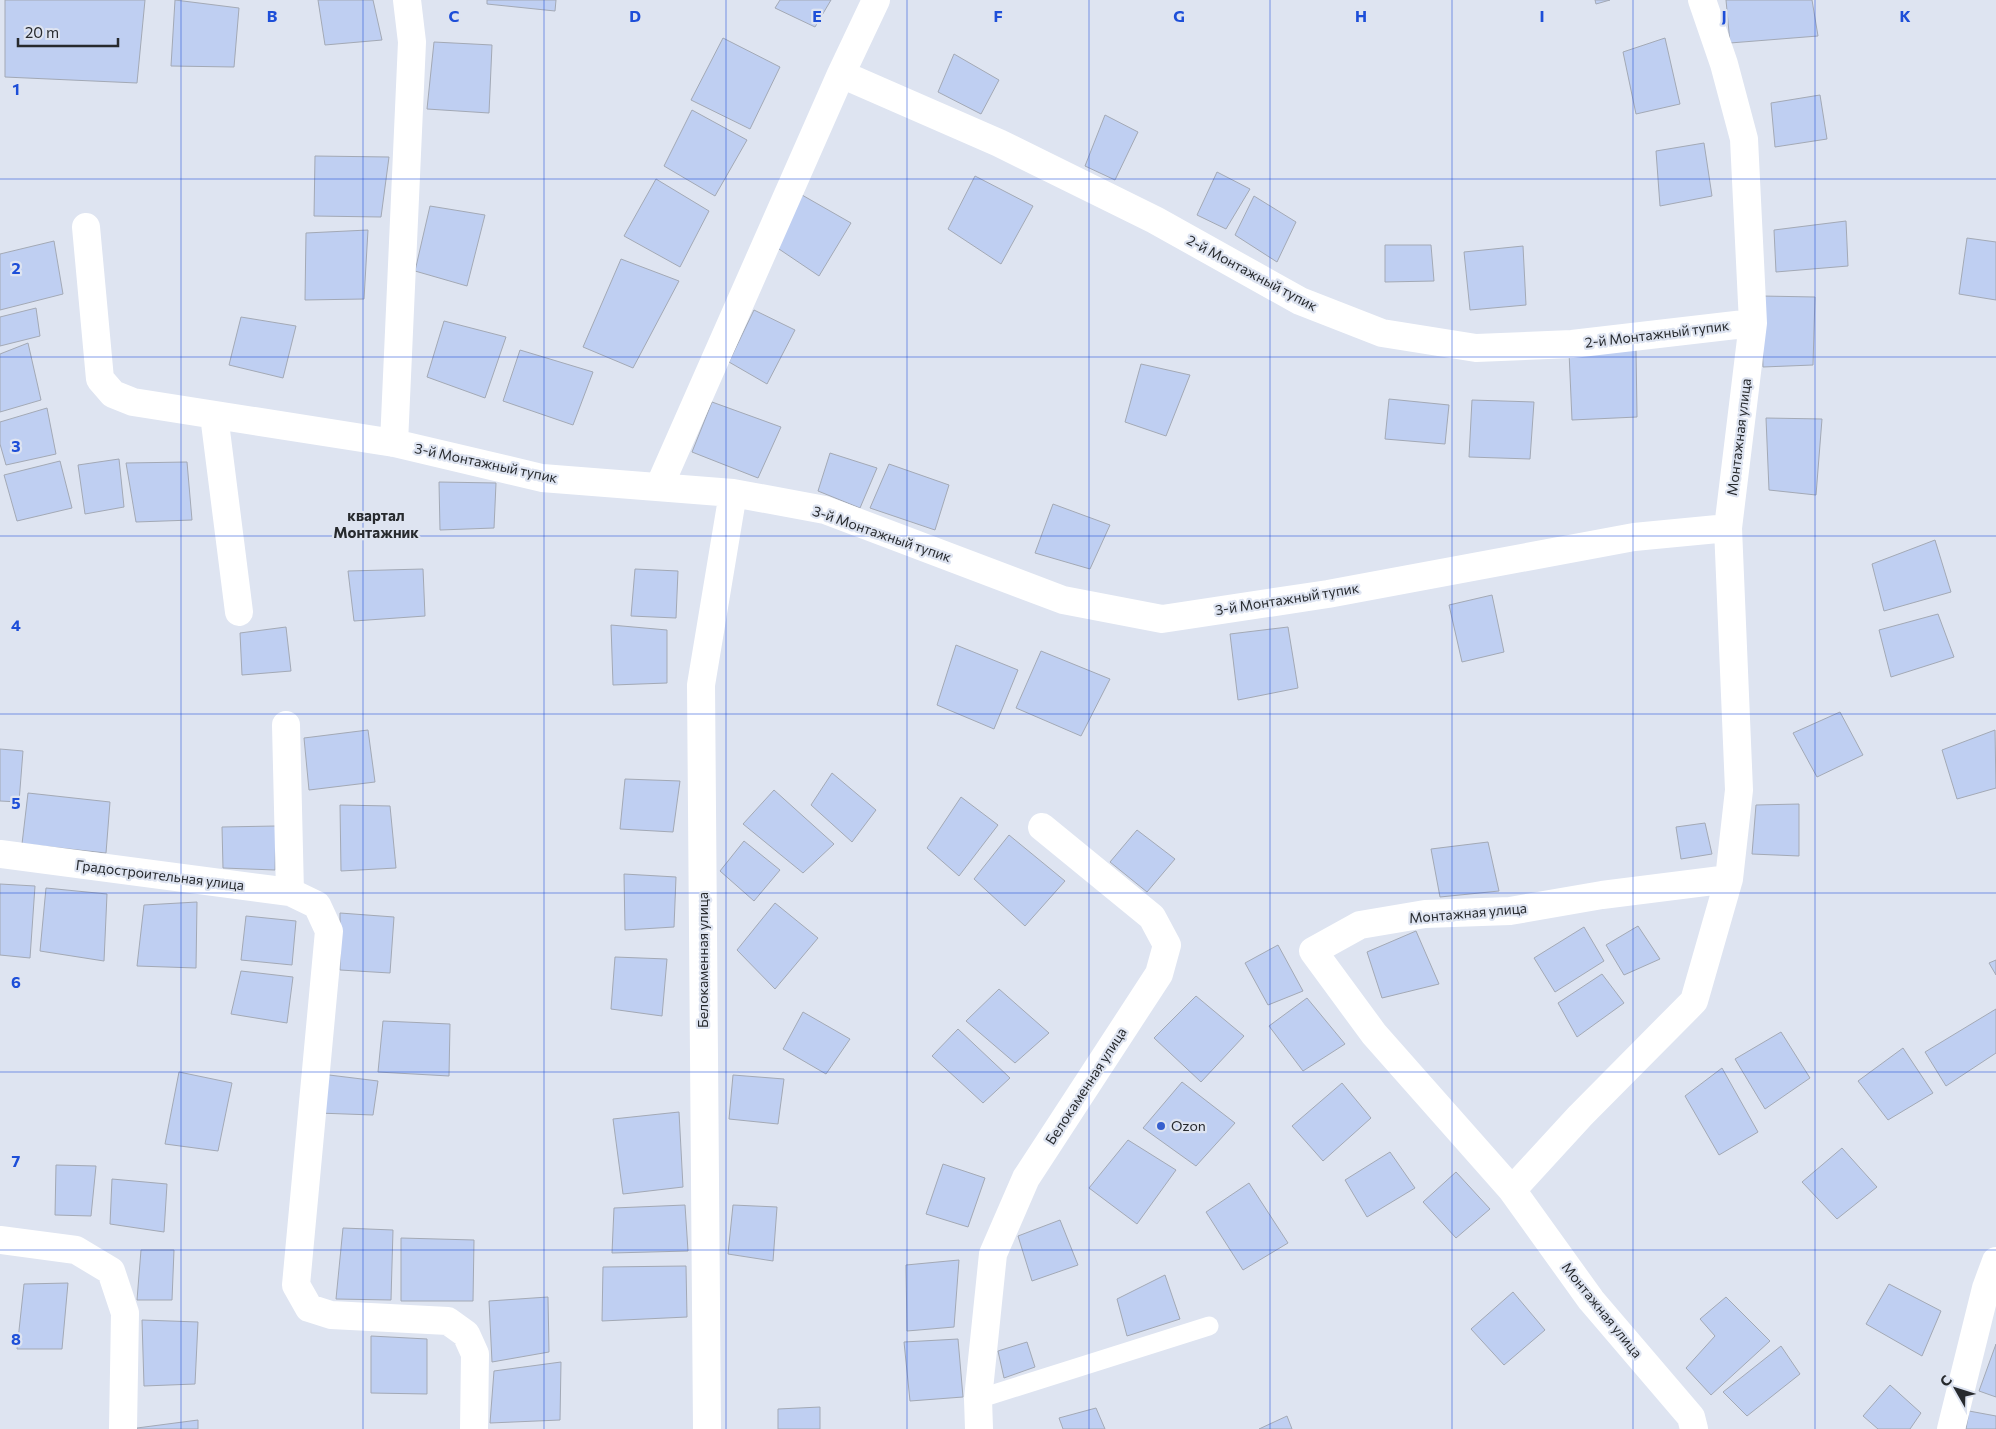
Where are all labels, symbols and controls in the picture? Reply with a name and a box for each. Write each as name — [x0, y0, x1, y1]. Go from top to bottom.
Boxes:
text: B — [267, 6, 278, 25]
text: C — [449, 6, 460, 25]
text: D — [629, 6, 641, 25]
text: E — [812, 6, 822, 25]
text: F — [993, 6, 1003, 25]
text: G — [1173, 6, 1185, 25]
text: H — [1355, 6, 1367, 25]
text: I — [1539, 6, 1545, 25]
text: J — [1721, 6, 1727, 25]
text: K — [1899, 6, 1911, 25]
scale bar — [18, 15, 118, 47]
text: 20 m — [25, 23, 59, 41]
text: 1 — [12, 79, 20, 98]
street label: 2-й Монтажный тупик — [1184, 231, 1321, 314]
text: 2 — [11, 258, 21, 277]
street label: 2-й Монтажный тупик — [1584, 316, 1731, 351]
street label: Монтажная улица — [1723, 377, 1754, 497]
text: 3 — [11, 436, 21, 455]
street label: 3-й Монтажный тупик — [413, 439, 559, 486]
street label: 3-й Монтажный тупик — [811, 502, 954, 565]
district label: квартал Монтажник — [333, 506, 419, 541]
street label: 3-й Монтажный тупик — [1214, 579, 1361, 618]
text: 4 — [11, 615, 21, 634]
text: 5 — [11, 793, 21, 812]
street label: Градостроительная улица — [75, 856, 245, 893]
street label: Белокаменная улица — [694, 892, 711, 1028]
street label: Монтажная улица — [1408, 899, 1528, 926]
text: 6 — [11, 972, 21, 991]
street label: Белокаменная улица — [1041, 1024, 1130, 1147]
place label: Ozon — [1171, 1117, 1206, 1134]
marker: Ozon — [1155, 1120, 1167, 1132]
text: 7 — [12, 1151, 21, 1170]
street label: Монтажная улица — [1559, 1258, 1646, 1361]
text: 8 — [11, 1329, 21, 1348]
north arrow — [1931, 1364, 1981, 1414]
text: С — [1936, 1371, 1955, 1390]

